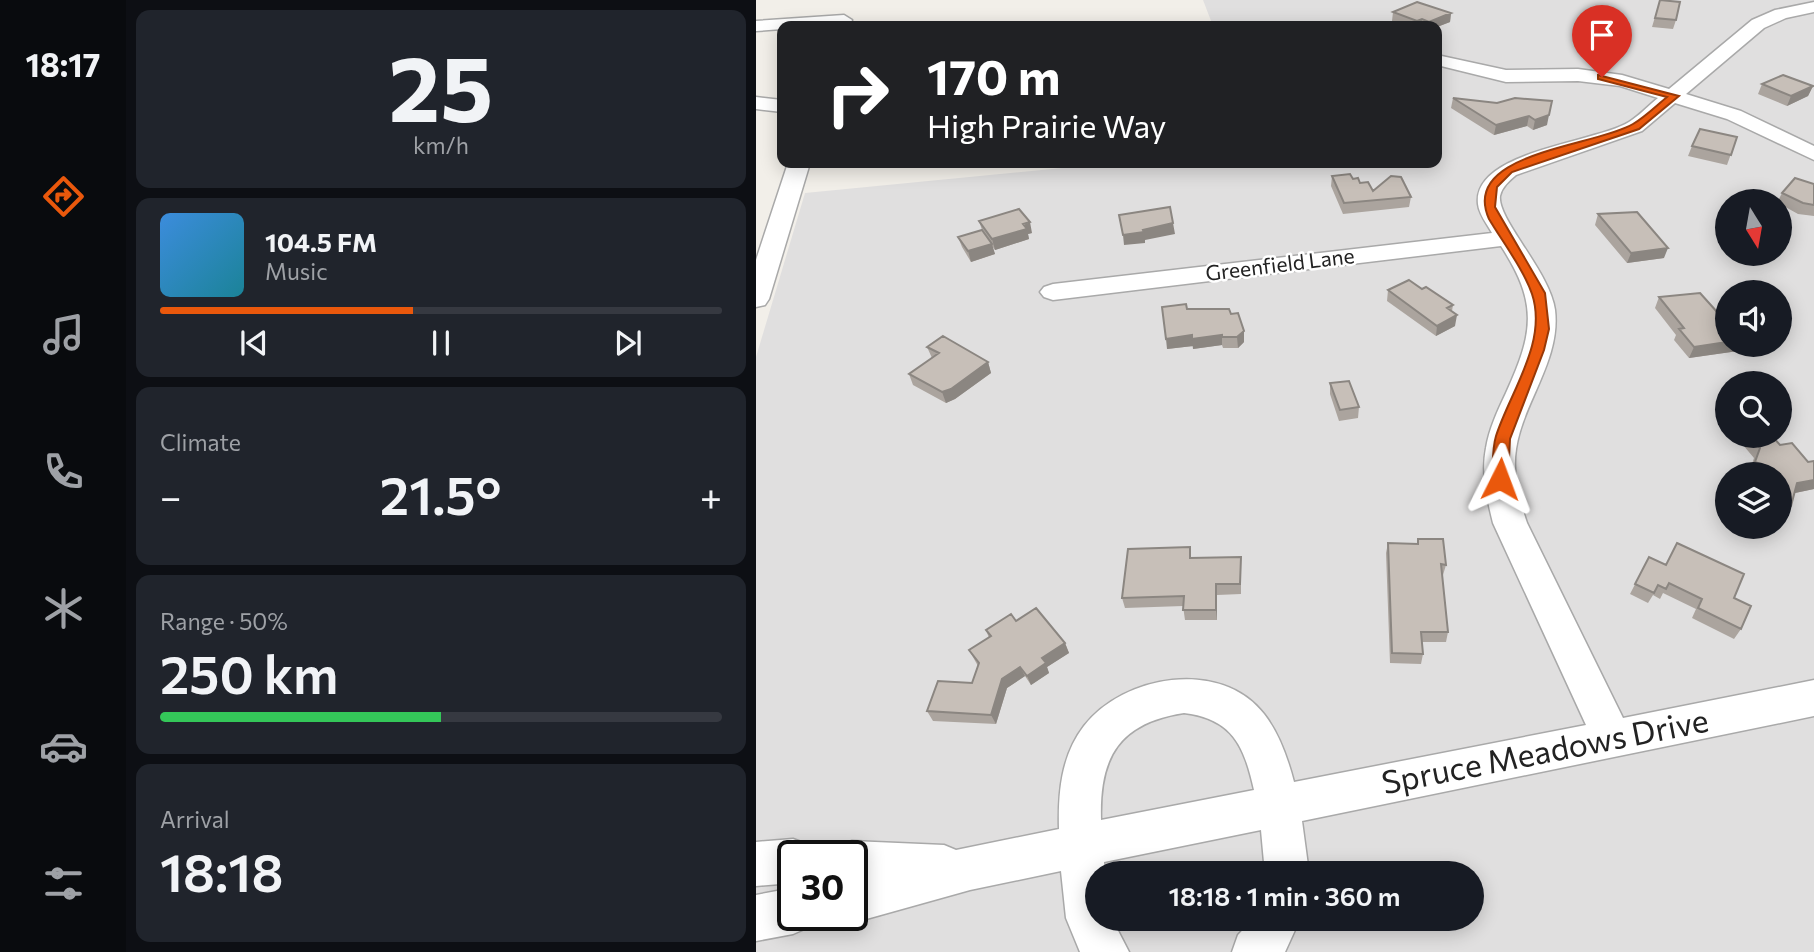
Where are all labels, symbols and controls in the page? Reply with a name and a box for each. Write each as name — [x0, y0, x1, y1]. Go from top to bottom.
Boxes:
pin — [1572, 5, 1632, 77]
icon: arrive — [1583, 16, 1621, 54]
text: 25 — [389, 29, 493, 141]
text: 18:17 — [26, 44, 100, 84]
text: 170 m — [927, 45, 1060, 105]
icon: right — [812, 49, 903, 140]
text: High Prairie Way — [927, 105, 1166, 145]
text: km/h — [413, 131, 469, 159]
icon: directions — [39, 172, 88, 221]
north arrow — [1715, 189, 1792, 266]
map controls — [1715, 189, 1792, 539]
text: 104.5 FM — [265, 226, 377, 257]
street label: Greenfield Lane — [1204, 242, 1356, 285]
text: Music — [265, 257, 328, 285]
button: sound — [1715, 280, 1792, 357]
icon: music — [39, 310, 88, 359]
icon: previous — [235, 324, 273, 362]
icon: pause — [422, 324, 460, 362]
icon: next — [609, 324, 647, 362]
button: search — [1715, 371, 1792, 448]
text: Climate — [160, 428, 241, 456]
position arrow — [1463, 442, 1537, 516]
icon: phone — [39, 447, 88, 496]
text: 21.5° — [380, 462, 501, 526]
button: layers — [1715, 462, 1792, 539]
text: − — [160, 472, 182, 519]
text: + — [700, 472, 722, 519]
icon: climate — [39, 584, 88, 633]
text: Range · 50% — [160, 607, 288, 635]
text: 250 km — [160, 641, 338, 705]
street label: Spruce Meadows Drive — [1378, 699, 1711, 801]
icon: car — [39, 722, 88, 771]
text: Arrival — [160, 805, 230, 833]
text: 18:18 — [160, 839, 283, 903]
speed limit sign: 30 — [777, 840, 868, 931]
icon: filters — [39, 859, 88, 908]
text: 18:18 · 1 min · 360 m — [1169, 880, 1400, 911]

